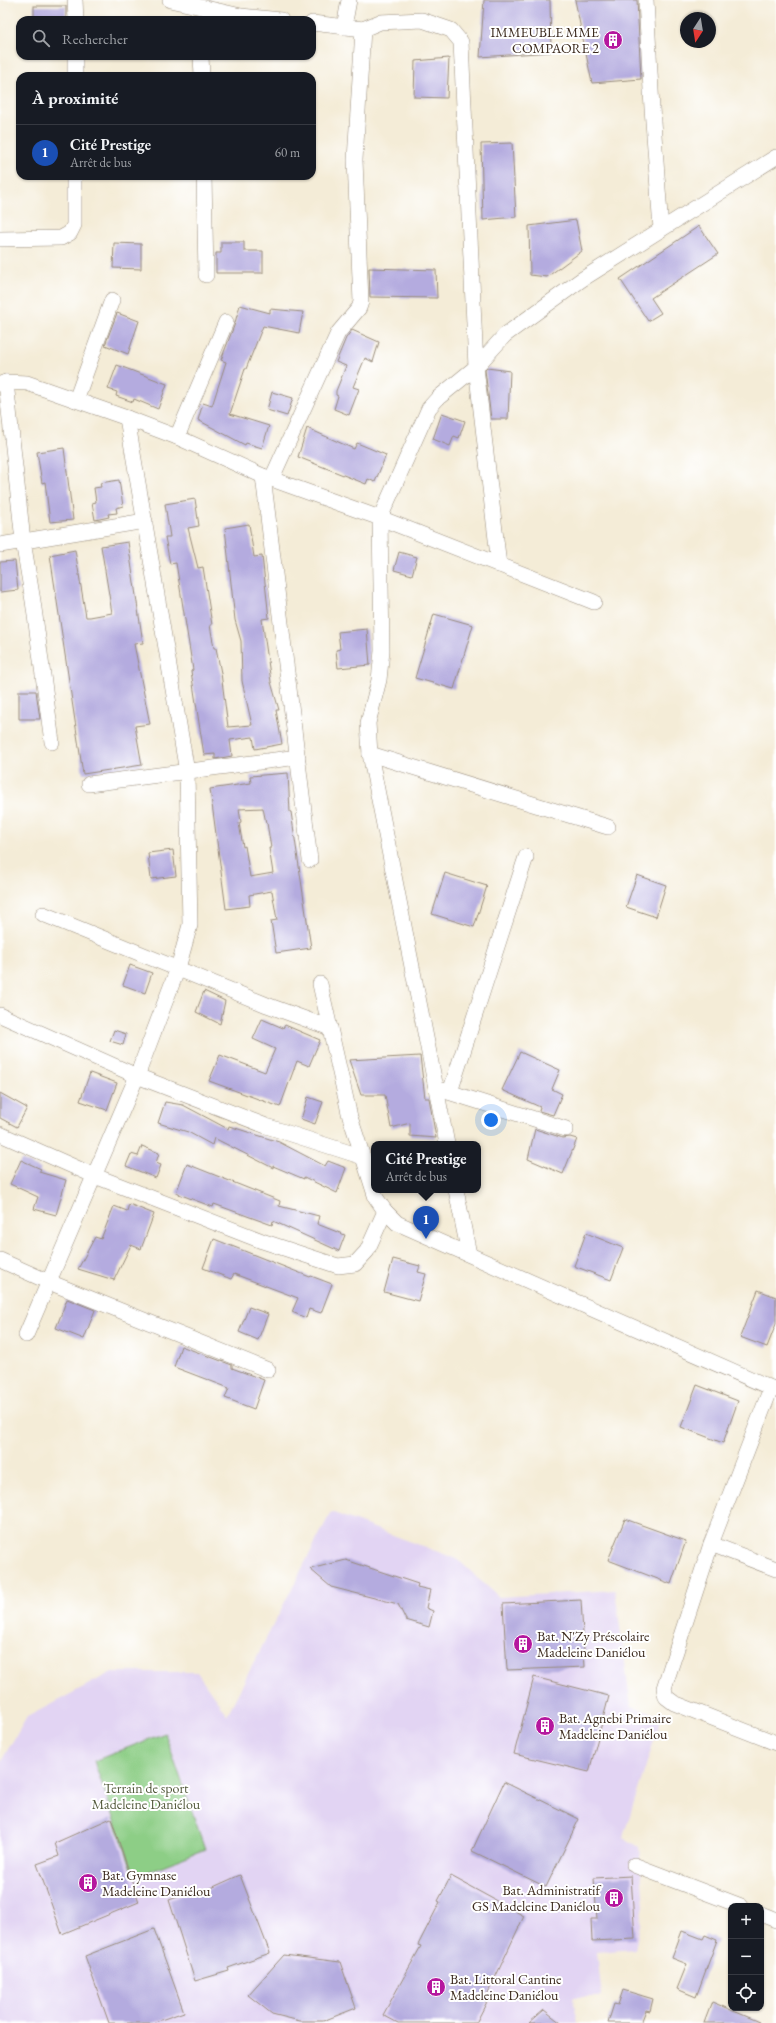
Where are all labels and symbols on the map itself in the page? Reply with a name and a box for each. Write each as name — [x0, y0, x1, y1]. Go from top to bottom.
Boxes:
north arrow — [680, 12, 716, 48]
place label: IMMEUBLE MME COMPAORE 2 — [491, 23, 599, 57]
building icon: IMMEUBLE MME COMPAORE 2 — [602, 29, 624, 51]
your location — [481, 1110, 501, 1130]
pin: 1 — [413, 1206, 439, 1239]
place label: Bat. N'Zy Préscolaire Madeleine Daniélou — [537, 1627, 650, 1661]
building icon: Bat. N'Zy Préscolaire Madeleine Daniélou — [512, 1633, 534, 1655]
place label: Bat. Agnebi Primaire Madeleine Daniélou — [559, 1709, 672, 1743]
building icon: Bat. Agnebi Primaire Madeleine Daniélou — [534, 1715, 556, 1737]
park label: Terrain de sport Madeleine Daniélou — [92, 1779, 201, 1813]
place label: Bat. Gymnase Madeleine Daniélou — [102, 1866, 211, 1900]
building icon: Bat. Gymnase Madeleine Daniélou — [77, 1872, 99, 1894]
place label: Bat. Administratif GS Madeleine Daniélou — [472, 1881, 602, 1915]
building icon: Bat. Administratif GS Madeleine Daniélou — [603, 1887, 625, 1909]
place label: Bat. Littoral Cantine Madeleine Daniélou — [450, 1970, 562, 2004]
building icon: Bat. Littoral Cantine Madeleine Daniélou — [425, 1976, 447, 1998]

